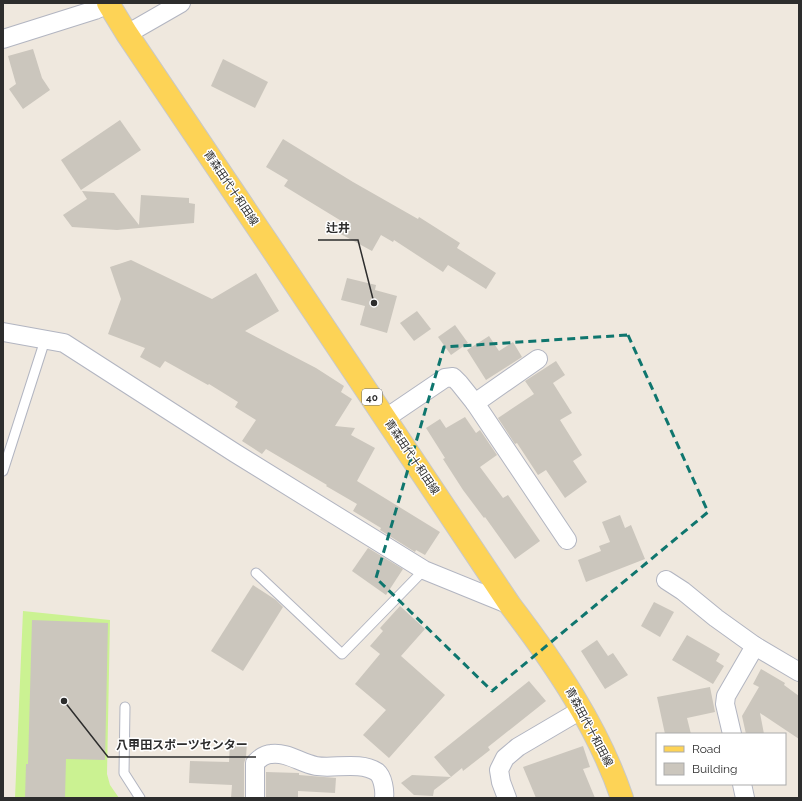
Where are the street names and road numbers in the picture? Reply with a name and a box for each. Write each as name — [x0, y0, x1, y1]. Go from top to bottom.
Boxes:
street label: 青森田代十和田線 — [201, 148, 261, 228]
road number: 40 — [362, 389, 382, 405]
street label: 青森田代十和田線 — [382, 417, 442, 497]
street label: 青森田代十和田線 — [563, 685, 615, 769]

